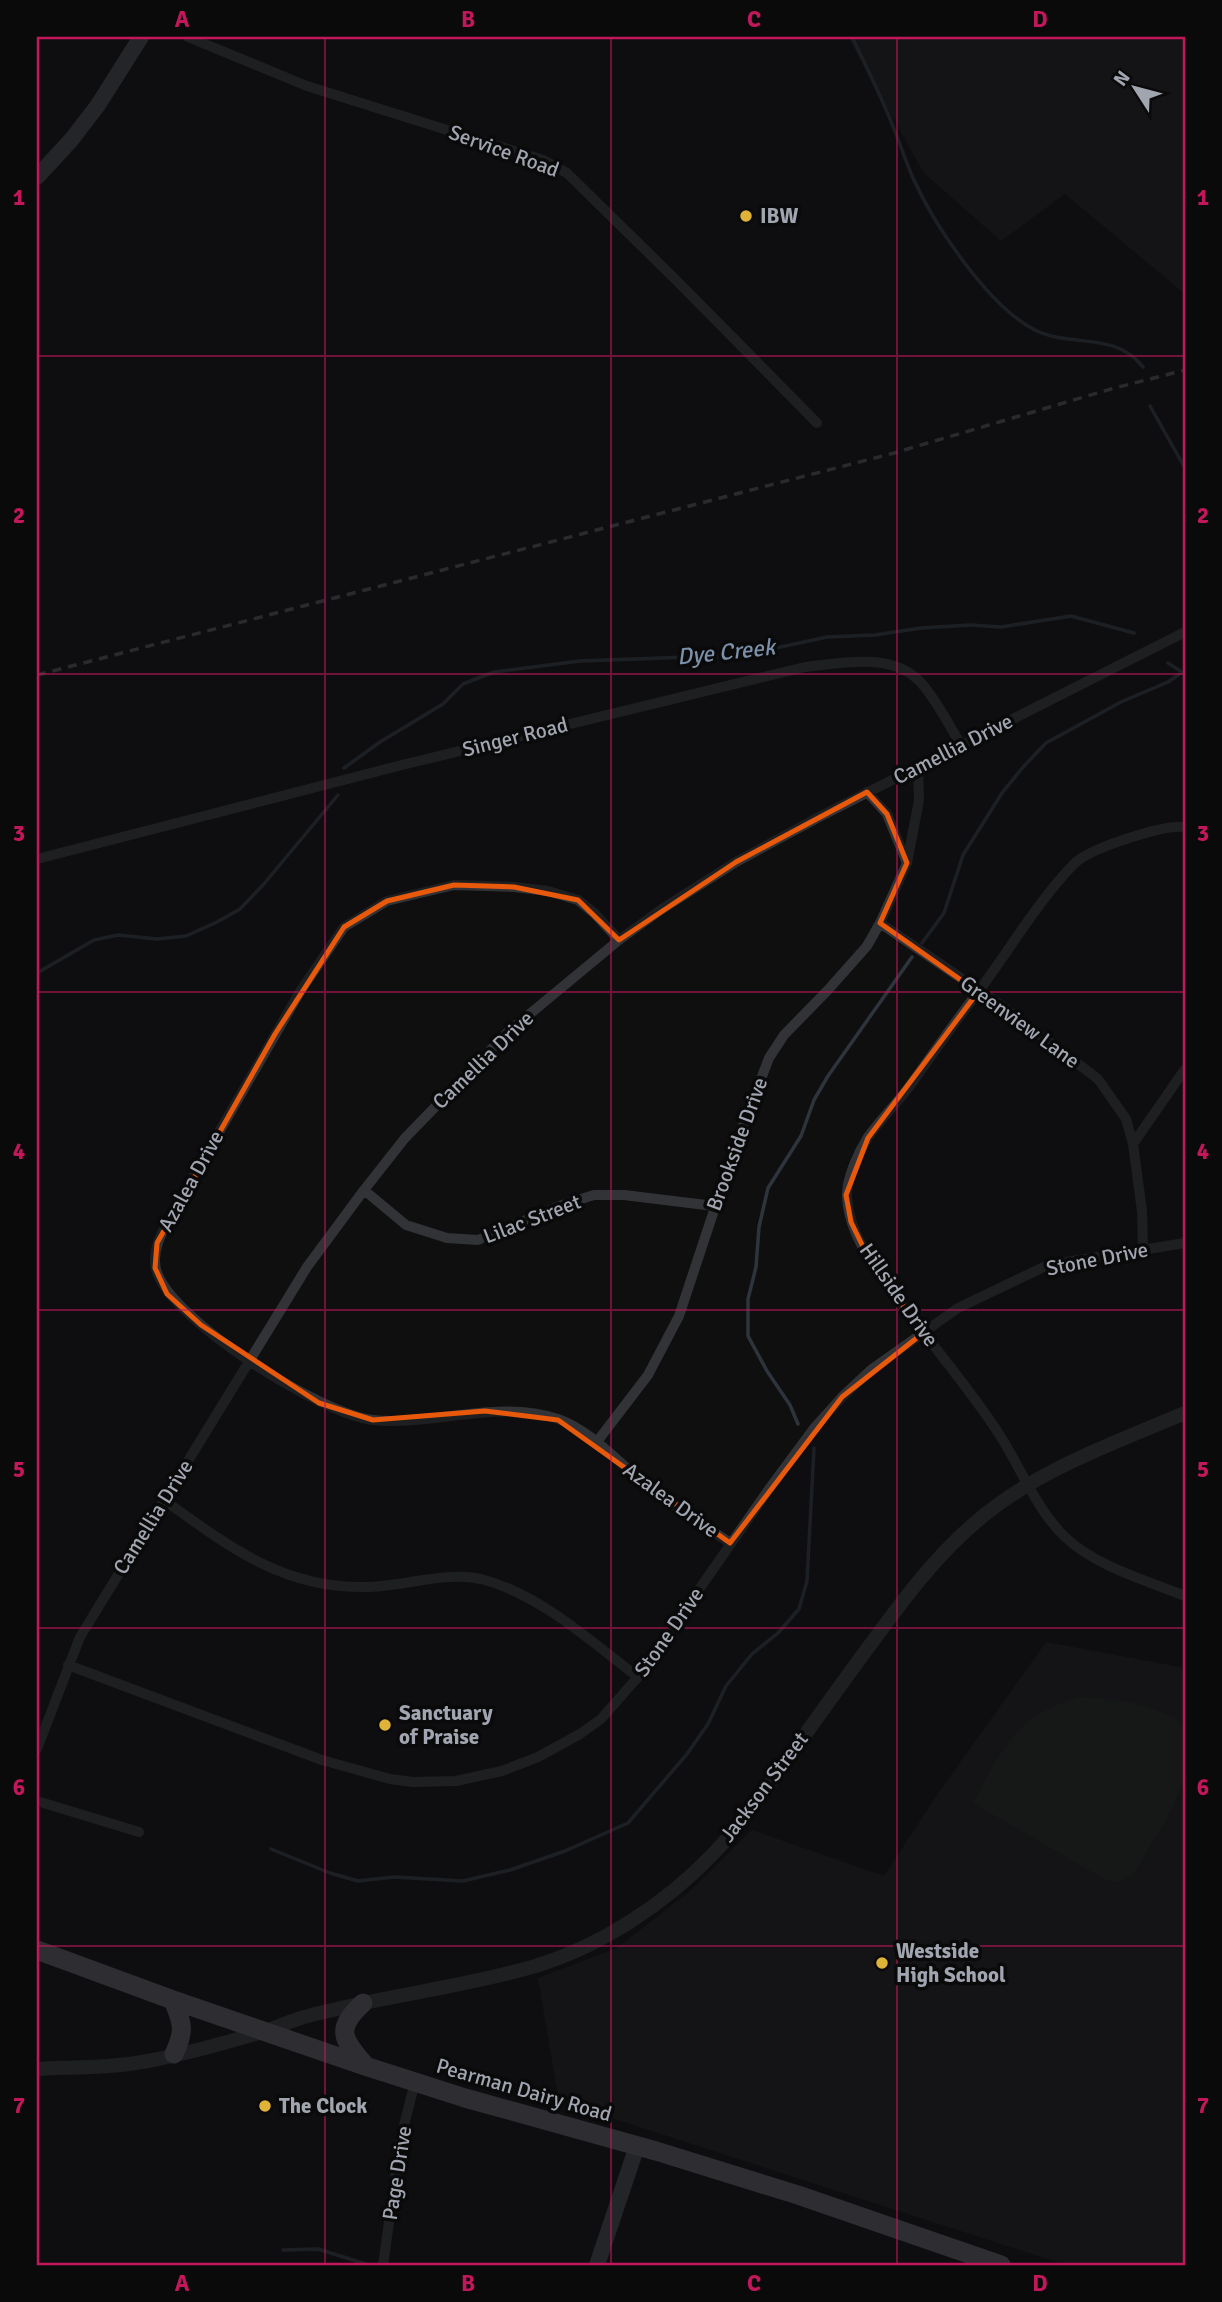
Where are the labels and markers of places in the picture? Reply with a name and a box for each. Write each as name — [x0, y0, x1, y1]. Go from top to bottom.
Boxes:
place label: IBW — [760, 203, 798, 229]
marker: IBW — [738, 208, 754, 224]
place label: Sanctuary of Praise — [399, 1700, 493, 1750]
marker: Sanctuary of Praise — [377, 1717, 393, 1733]
place label: Westside High School — [896, 1938, 1006, 1988]
marker: Westside High School — [874, 1955, 890, 1971]
place label: The Clock — [279, 2093, 367, 2119]
marker: The Clock — [257, 2098, 273, 2114]

